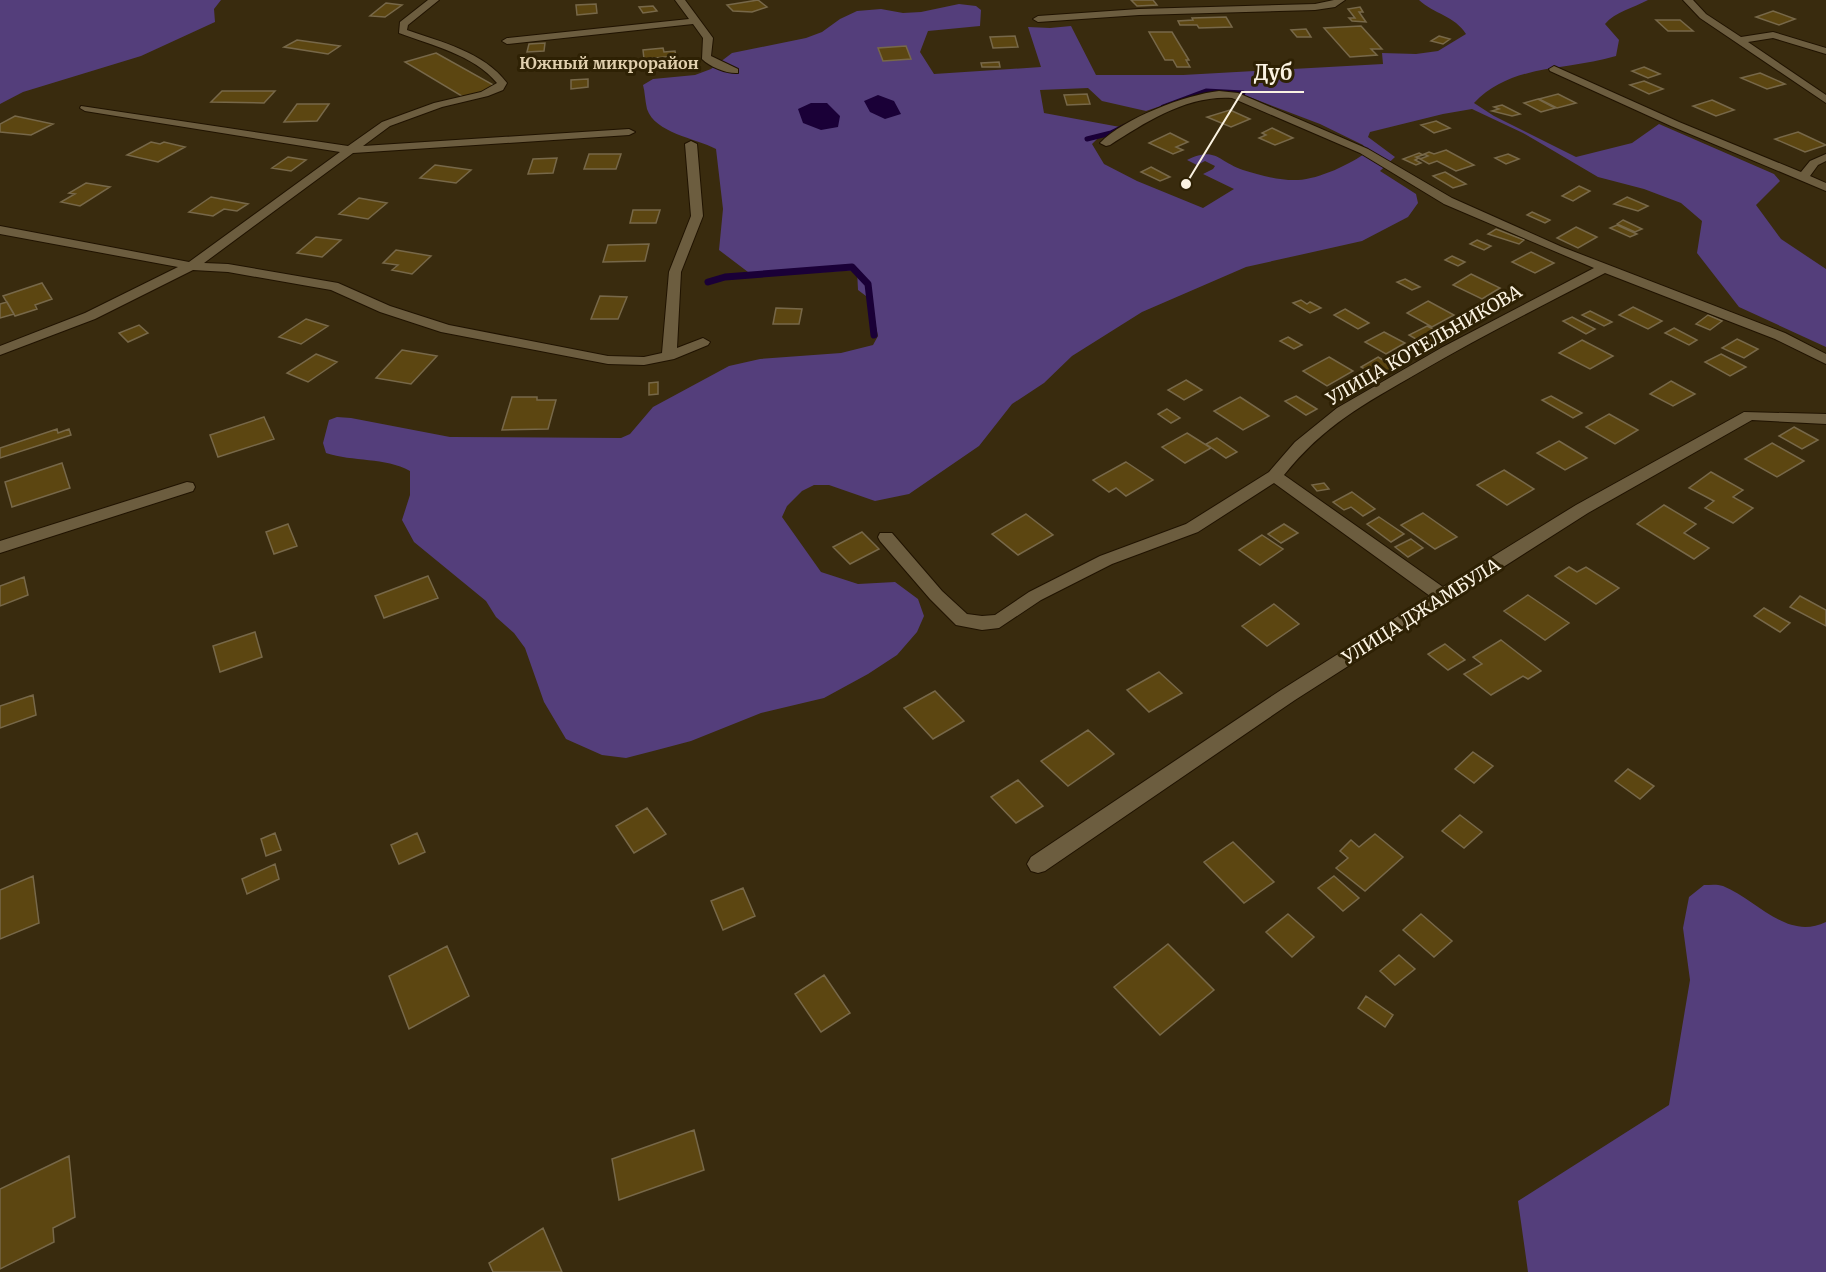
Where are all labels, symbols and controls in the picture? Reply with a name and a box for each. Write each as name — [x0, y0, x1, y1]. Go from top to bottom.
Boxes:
district label: Южный микрорайон — [519, 53, 699, 73]
callout: Дуб — [1242, 54, 1304, 92]
text: Дуб — [1254, 60, 1292, 85]
street label: УЛИЦА КОТЕЛЬНИКОВА — [1321, 279, 1526, 411]
street label: УЛИЦА ДЖАМБУЛА — [1337, 553, 1504, 669]

